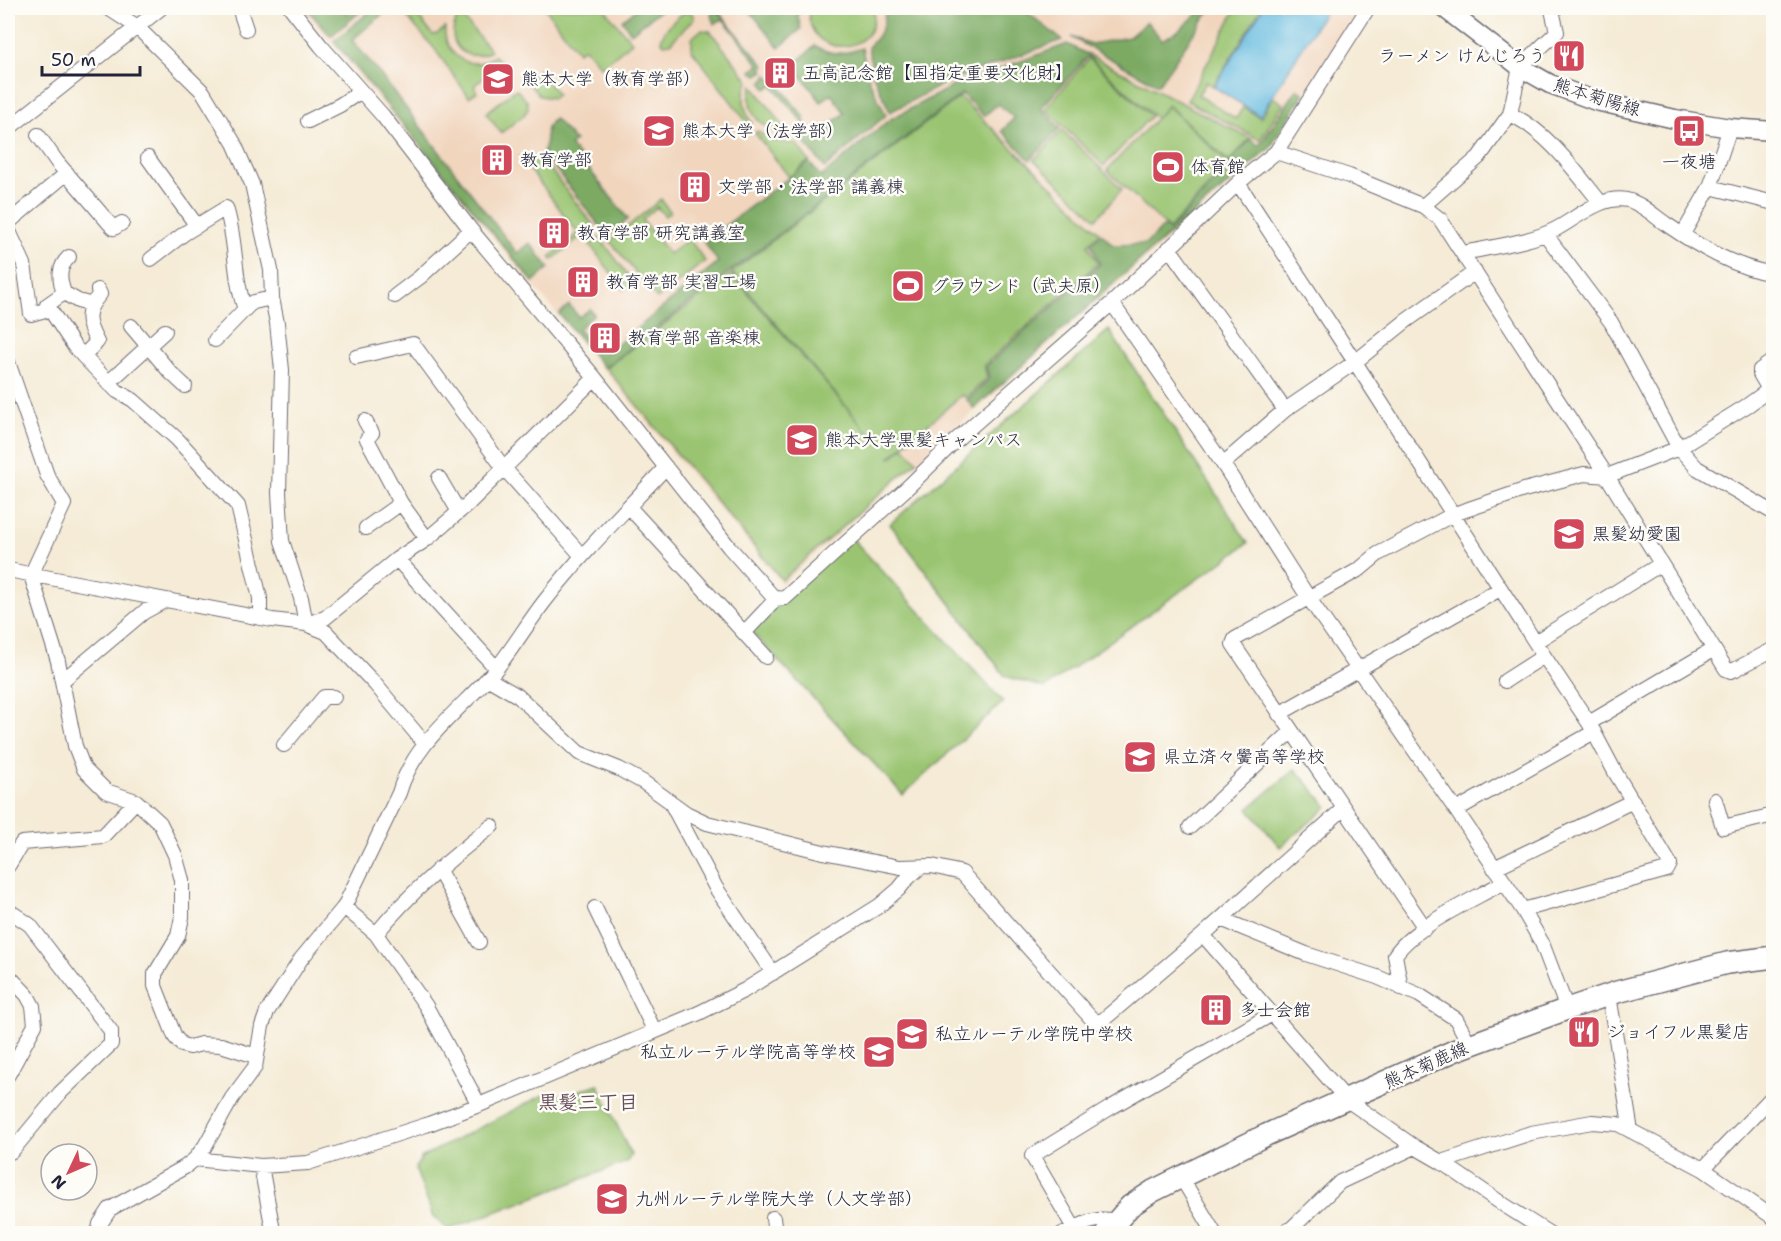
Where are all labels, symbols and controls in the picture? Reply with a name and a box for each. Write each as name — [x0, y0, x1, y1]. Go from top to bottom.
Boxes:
restaurant icon: ラーメン けんじろう — [1551, 38, 1587, 74]
scale bar — [42, 39, 140, 77]
place label: ラーメン けんじろう — [1378, 44, 1546, 68]
text: 50 m — [51, 48, 96, 72]
building icon: 五高記念館【国指定重要文化財】 — [762, 55, 798, 91]
school or university icon: 熊本大学（教育学部） — [480, 61, 516, 97]
place label: 五高記念館【国指定重要文化財】 — [803, 61, 1073, 85]
place label: 熊本大学（教育学部） — [521, 67, 701, 91]
street label: 熊本菊陽線 — [1550, 72, 1644, 122]
school or university icon: 熊本大学（法学部） — [641, 113, 677, 149]
bus stop icon: 一夜塘 — [1671, 113, 1707, 149]
place label: 熊本大学（法学部） — [682, 119, 844, 143]
building icon: 教育学部 — [479, 142, 515, 178]
place label: 教育学部 — [520, 148, 592, 172]
sports icon: 体育館 — [1150, 149, 1186, 185]
place label: 一夜塘 — [1662, 150, 1716, 174]
place label: 体育館 — [1191, 155, 1245, 179]
building icon: 文学部・法学部 講義棟 — [677, 169, 713, 205]
place label: 文学部・法学部 講義棟 — [718, 175, 904, 199]
building icon: 教育学部 研究講義室 — [536, 215, 572, 251]
place label: 教育学部 研究講義室 — [577, 221, 745, 245]
building icon: 教育学部 実習工場 — [565, 264, 601, 300]
sports icon: グラウンド（武夫原） — [890, 268, 926, 304]
place label: 教育学部 実習工場 — [606, 270, 756, 294]
place label: グラウンド（武夫原） — [931, 274, 1111, 298]
building icon: 教育学部 音楽棟 — [587, 320, 623, 356]
place label: 教育学部 音楽棟 — [628, 326, 760, 350]
school or university icon: 熊本大学黒髪キャンパス — [784, 422, 820, 458]
place label: 熊本大学黒髪キャンパス — [825, 428, 1022, 452]
school or university icon: 黒髪幼愛園 — [1551, 516, 1587, 552]
place label: 黒髪幼愛園 — [1592, 522, 1682, 546]
school or university icon: 県立済々黌高等学校 — [1122, 739, 1158, 775]
place label: 県立済々黌高等学校 — [1163, 745, 1325, 769]
building icon: 多士会館 — [1198, 992, 1234, 1028]
place label: 多士会館 — [1239, 998, 1311, 1022]
restaurant icon: ジョイフル黒髪店 — [1566, 1014, 1602, 1050]
school or university icon: 私立ルーテル学院中学校 — [894, 1016, 930, 1052]
place label: ジョイフル黒髪店 — [1607, 1020, 1750, 1044]
place label: 私立ルーテル学院中学校 — [935, 1022, 1133, 1046]
school or university icon: 私立ルーテル学院高等学校 — [861, 1034, 897, 1070]
street label: 熊本菊鹿線 — [1380, 1036, 1472, 1094]
place label: 私立ルーテル学院高等学校 — [640, 1040, 856, 1064]
district label: 黒髪三丁目 — [538, 1089, 638, 1115]
north arrow — [39, 1142, 99, 1202]
text: N — [47, 1170, 71, 1194]
school or university icon: 九州ルーテル学院大学（人文学部） — [594, 1181, 630, 1217]
place label: 九州ルーテル学院大学（人文学部） — [635, 1187, 923, 1211]

